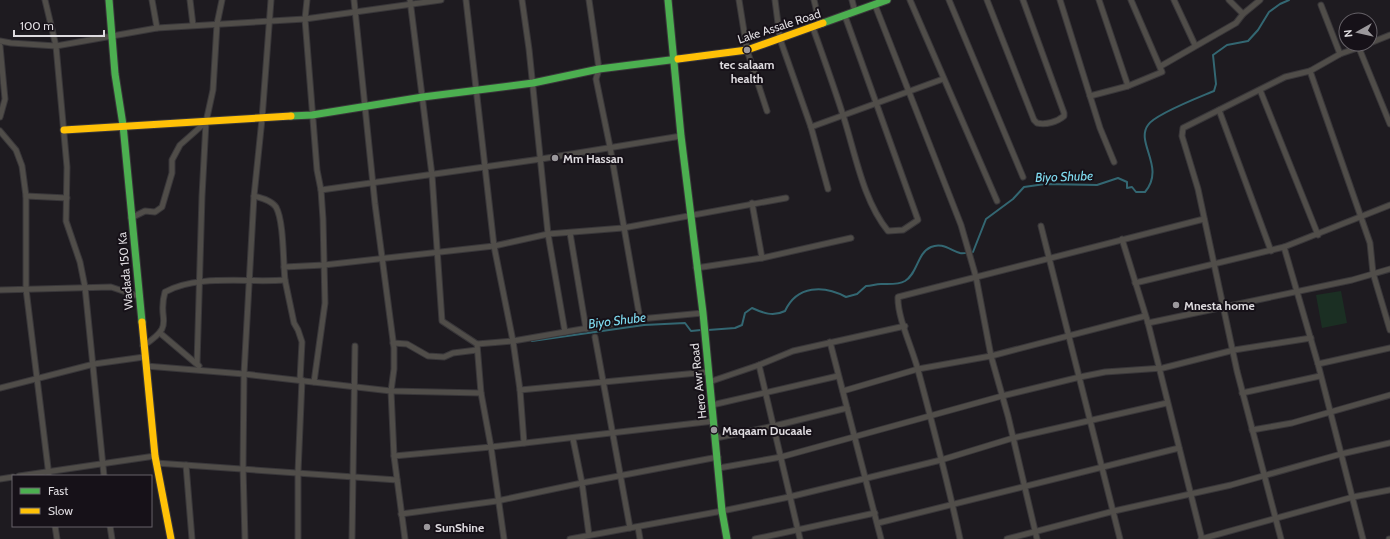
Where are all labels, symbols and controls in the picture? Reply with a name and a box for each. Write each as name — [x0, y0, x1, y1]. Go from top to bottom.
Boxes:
street label: Lake Assale Road — [736, 6, 822, 46]
scale bar — [14, 12, 104, 38]
north arrow — [1338, 12, 1378, 52]
text: 100 m — [20, 18, 54, 33]
text: N — [1341, 29, 1356, 38]
marker: tec salaam health — [742, 45, 752, 55]
place label: tec salaam health — [719, 57, 775, 86]
place label: Mm Hassan — [563, 151, 623, 166]
marker: Mm Hassan — [550, 153, 560, 163]
water label: Biyo Shube — [1035, 167, 1093, 185]
street label: Wadada 150 Ka — [114, 231, 136, 311]
place label: Mnesta home — [1184, 298, 1255, 313]
marker: Mnesta home — [1171, 300, 1181, 310]
water label: Biyo Shube — [587, 309, 647, 331]
street label: Hero Awr Road — [687, 343, 709, 419]
place label: Maqaam Ducaale — [722, 423, 812, 438]
marker: Maqaam Ducaale — [709, 425, 719, 435]
legend — [12, 475, 152, 527]
text: Fast — [48, 483, 68, 498]
text: Slow — [48, 503, 73, 518]
place label: SunShine — [435, 520, 484, 535]
marker: SunShine — [422, 522, 432, 532]

